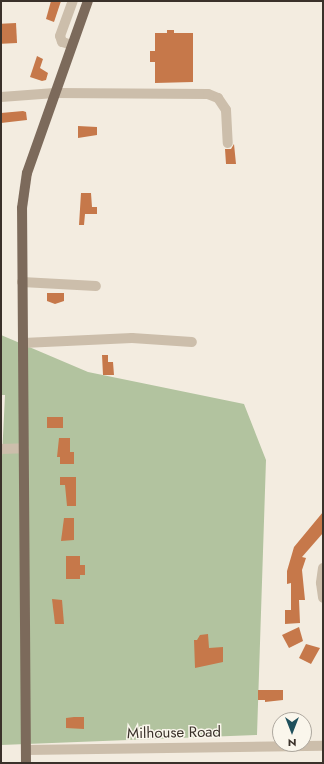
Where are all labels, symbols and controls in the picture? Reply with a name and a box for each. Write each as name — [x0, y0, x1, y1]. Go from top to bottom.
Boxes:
north arrow — [272, 712, 312, 752]
street label: Milhouse Road — [127, 723, 221, 743]
text: N — [288, 735, 296, 751]

